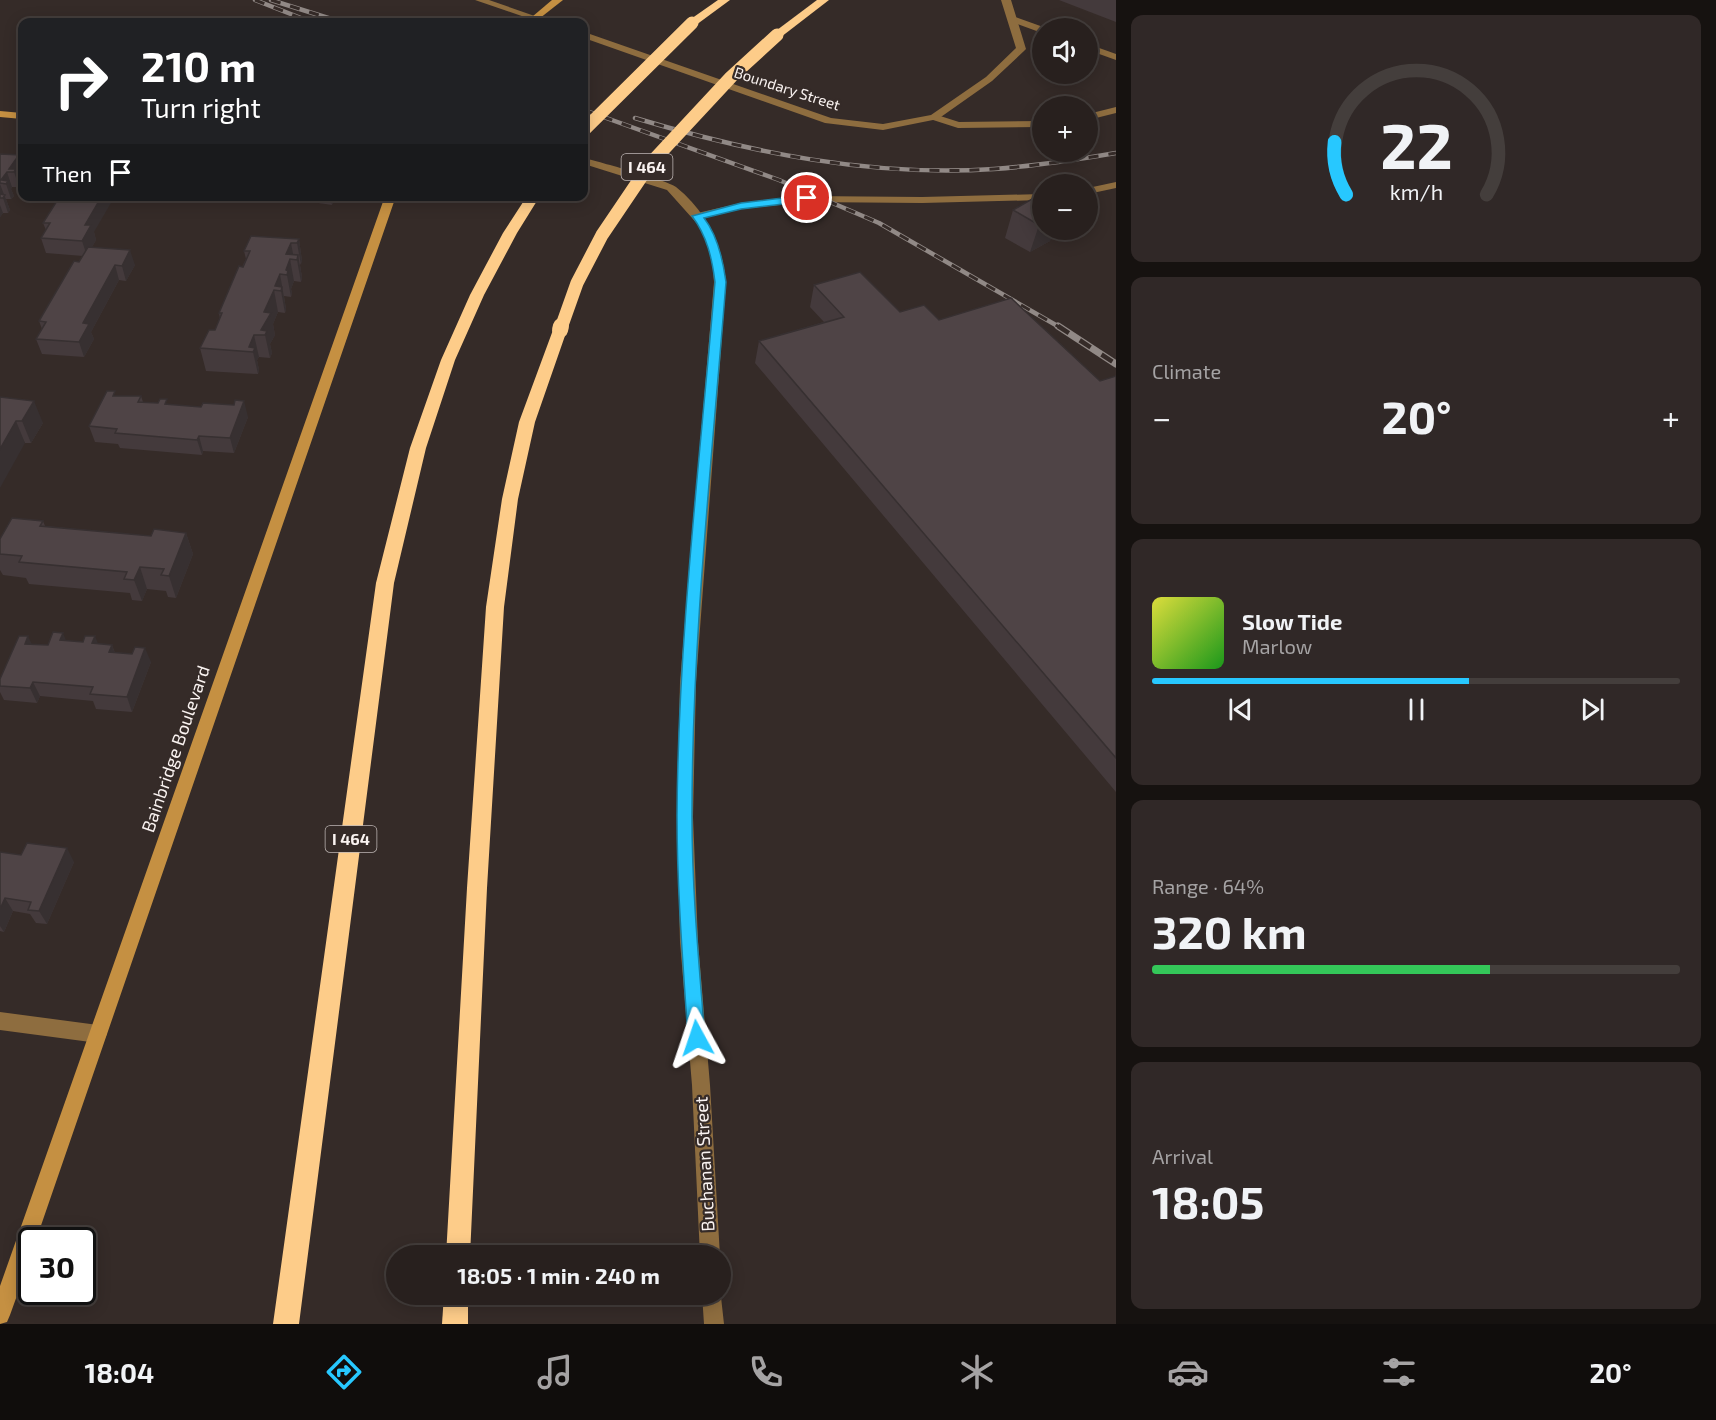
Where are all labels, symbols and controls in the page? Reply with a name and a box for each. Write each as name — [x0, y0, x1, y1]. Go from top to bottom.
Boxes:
map controls — [1032, 18, 1098, 240]
button: sound — [1032, 18, 1098, 84]
text: 210 m — [141, 40, 256, 90]
icon: right — [42, 42, 120, 120]
street label: Boundary Street — [732, 62, 843, 114]
text: Turn right — [141, 91, 261, 123]
button: + — [1032, 96, 1098, 162]
text: 22 — [1380, 108, 1452, 183]
road number: I 464 — [622, 154, 672, 180]
icon: arrive — [104, 156, 137, 189]
text: Then — [42, 160, 92, 186]
pin — [781, 172, 832, 223]
button: − — [1032, 174, 1098, 240]
text: km/h — [1389, 180, 1443, 205]
icon: arrive — [790, 181, 823, 214]
text: Climate — [1152, 359, 1221, 383]
text: 20° — [1382, 389, 1452, 443]
text: − — [1152, 397, 1171, 437]
text: + — [1662, 397, 1680, 437]
text: Slow Tide — [1242, 608, 1342, 634]
text: Marlow — [1242, 634, 1312, 658]
street label: Bainbridge Boulevard — [136, 662, 214, 835]
icon: previous — [1224, 693, 1257, 726]
icon: pause — [1400, 693, 1433, 726]
icon: next — [1576, 693, 1609, 726]
road number: I 464 — [326, 826, 376, 852]
text: Range · 64% — [1152, 874, 1264, 898]
text: 320 km — [1152, 904, 1307, 958]
position arrow — [665, 1006, 729, 1070]
street label: Buchanan Street — [689, 1096, 719, 1232]
text: Arrival — [1152, 1144, 1213, 1168]
text: 18:05 — [1152, 1174, 1264, 1228]
speed limit sign: 30 — [18, 1227, 96, 1305]
text: 18:05 · 1 min · 240 m — [457, 1262, 660, 1288]
icon: directions — [323, 1351, 365, 1393]
icon: music — [534, 1351, 576, 1393]
icon: phone — [745, 1351, 787, 1393]
icon: climate — [956, 1351, 998, 1393]
icon: car — [1167, 1351, 1209, 1393]
icon: filters — [1378, 1351, 1420, 1393]
text: 18:04 — [85, 1356, 154, 1388]
text: 20° — [1589, 1356, 1631, 1388]

